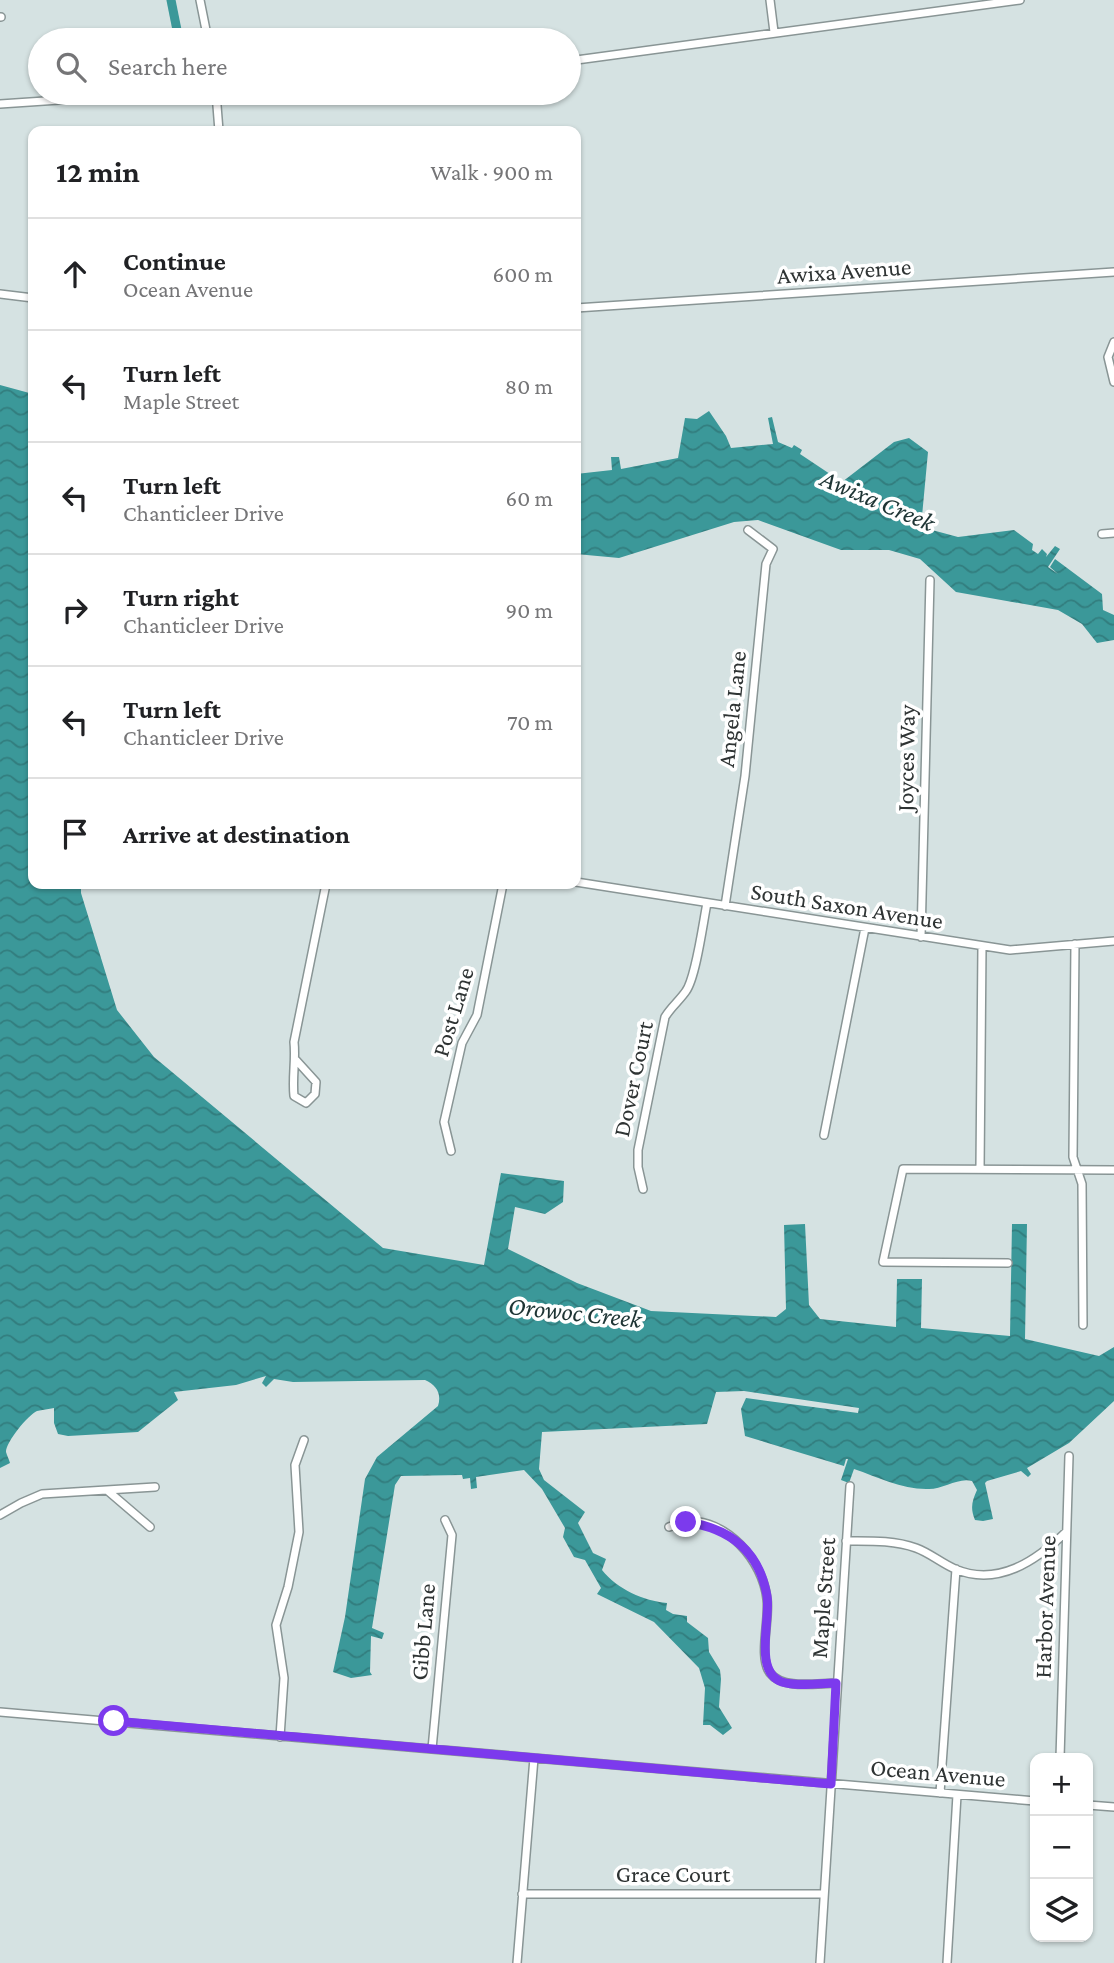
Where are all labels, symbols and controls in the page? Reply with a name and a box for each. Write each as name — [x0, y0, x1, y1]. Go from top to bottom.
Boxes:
search box — [28, 28, 581, 105]
icon: search — [52, 48, 90, 86]
text: Search here — [108, 52, 227, 81]
text: 12 min — [56, 155, 140, 188]
text: Walk · 900 m — [431, 159, 553, 185]
text: Continue — [123, 247, 226, 276]
street label: Awixa Avenue — [776, 252, 912, 289]
icon: ahead — [56, 255, 94, 293]
text: 600 m — [493, 261, 553, 287]
text: Ocean Avenue — [123, 276, 253, 302]
text: Turn left — [123, 359, 221, 388]
icon: left — [56, 367, 94, 405]
text: 80 m — [505, 373, 553, 399]
text: Maple Street — [123, 388, 239, 414]
water label: Awixa Creek — [815, 463, 941, 538]
text: Turn left — [123, 471, 221, 500]
icon: left — [56, 479, 94, 517]
text: 60 m — [506, 485, 553, 511]
text: Chanticleer Drive — [123, 500, 284, 526]
text: Turn right — [123, 583, 239, 612]
icon: right — [56, 591, 94, 629]
text: 90 m — [506, 597, 553, 623]
text: Chanticleer Drive — [123, 612, 284, 638]
street label: Angela Lane — [712, 649, 751, 769]
text: Turn left — [123, 695, 221, 724]
icon: left — [56, 703, 94, 741]
street label: Joyces Way — [891, 703, 920, 814]
text: 70 m — [507, 709, 553, 735]
text: Chanticleer Drive — [123, 724, 284, 750]
icon: arrive — [56, 815, 94, 853]
text: Arrive at destination — [123, 820, 350, 849]
street label: South Saxon Avenue — [749, 877, 945, 934]
street label: Post Lane — [426, 964, 479, 1060]
street label: Dover Court — [607, 1018, 658, 1139]
water label: Orowoc Creek — [507, 1291, 645, 1334]
route end — [670, 1506, 701, 1537]
street label: Harbor Avenue — [1029, 1535, 1060, 1679]
street label: Maple Street — [805, 1536, 840, 1659]
street label: Gibb Lane — [405, 1582, 440, 1682]
route start — [98, 1705, 129, 1736]
street label: Ocean Avenue — [869, 1753, 1007, 1792]
map controls — [1030, 1753, 1093, 1942]
button: + — [1030, 1753, 1093, 1816]
button: − — [1030, 1816, 1093, 1879]
street label: Grace Court — [616, 1860, 731, 1887]
button: layers — [1030, 1879, 1093, 1942]

